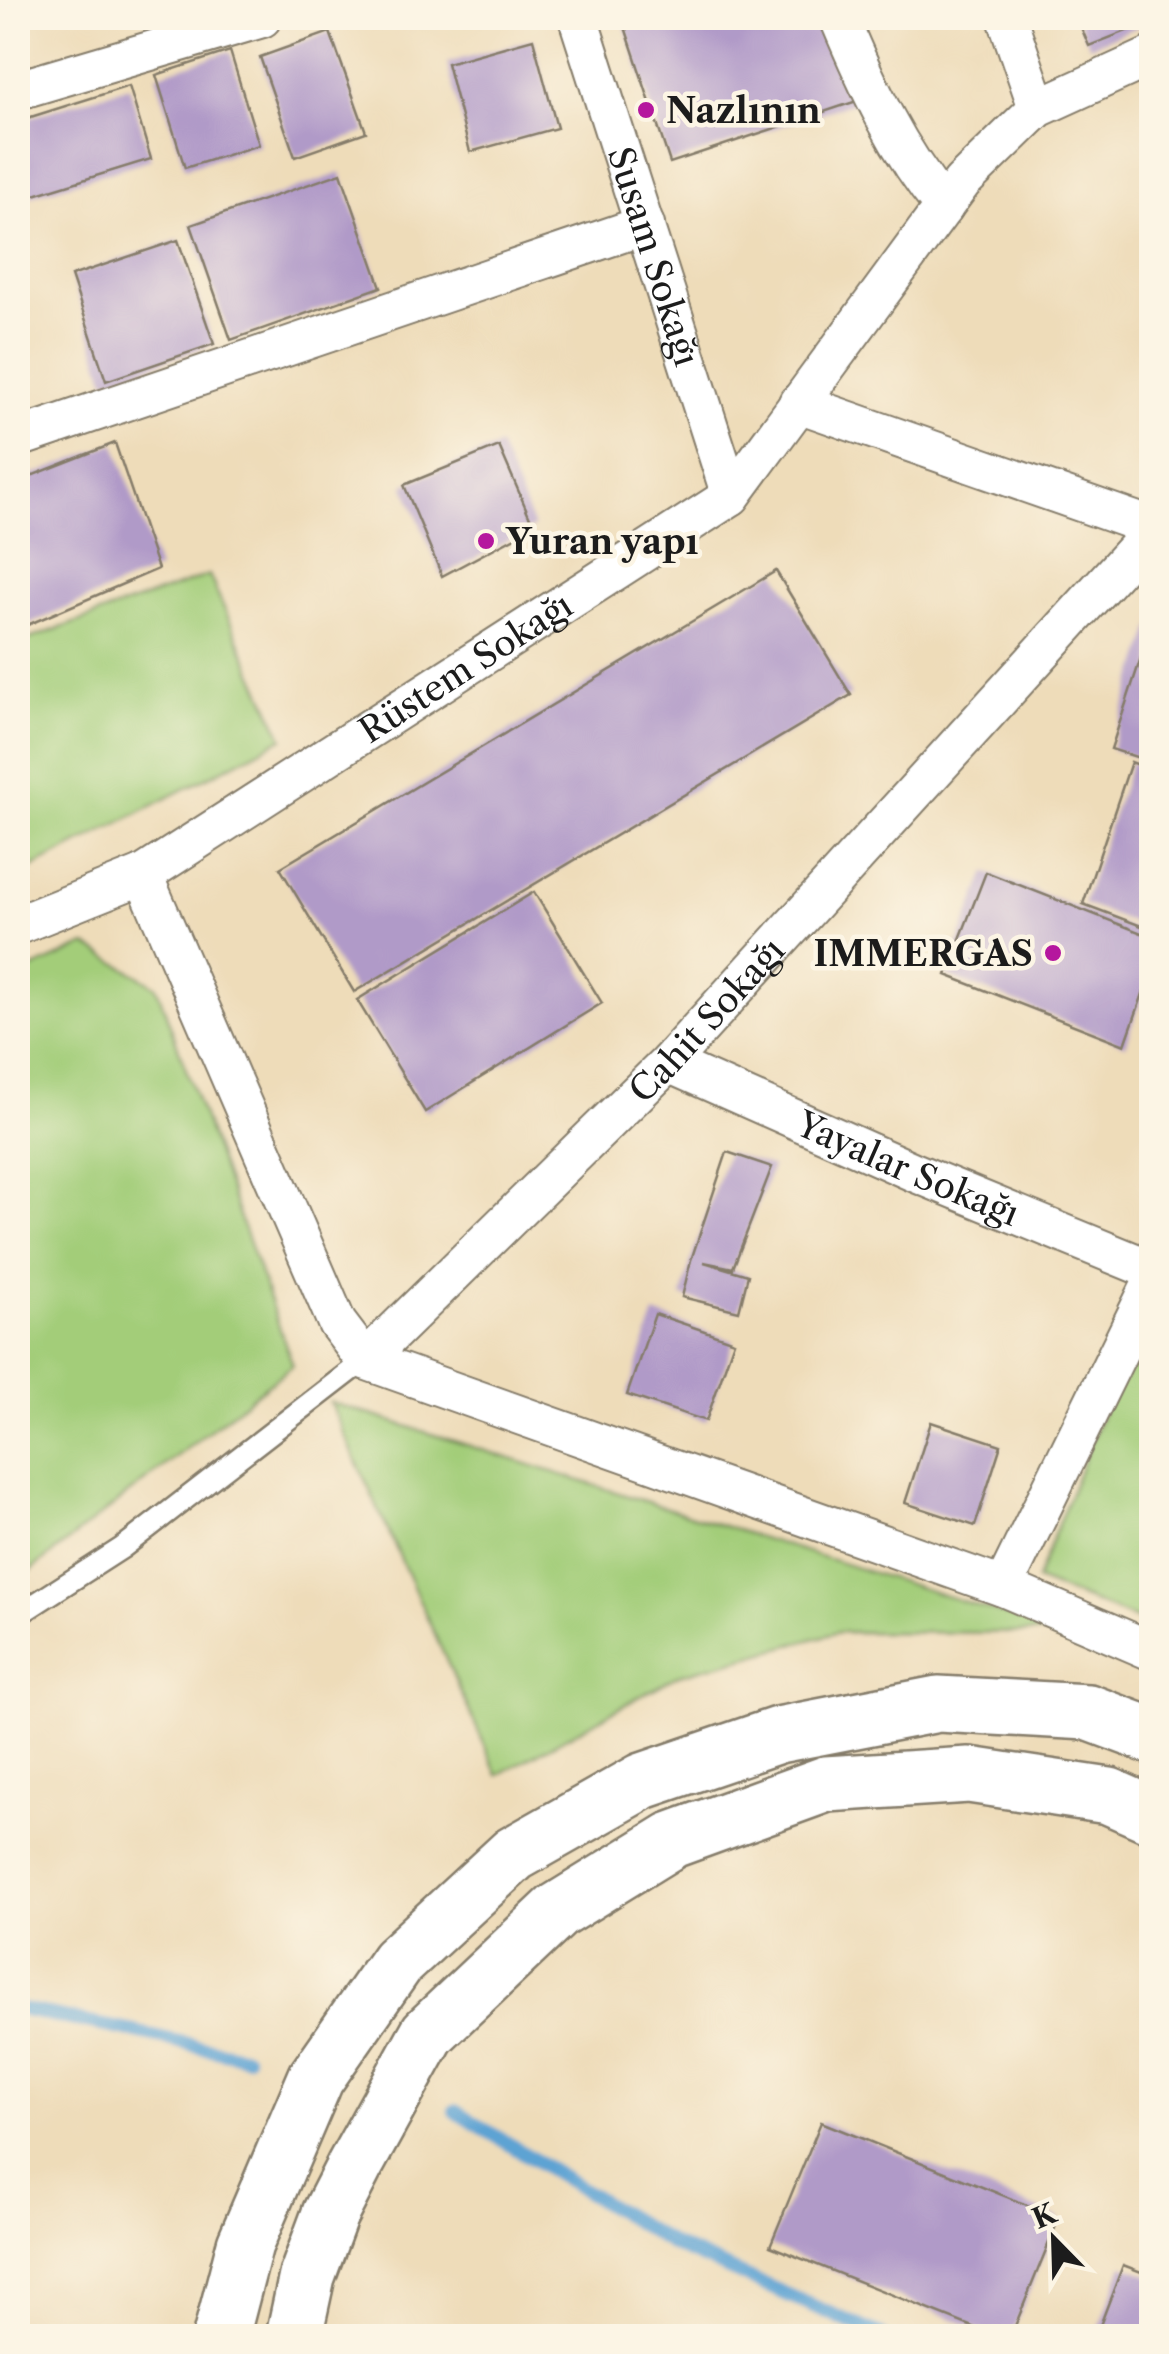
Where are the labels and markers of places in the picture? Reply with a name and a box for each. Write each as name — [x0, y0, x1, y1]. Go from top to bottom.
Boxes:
place label: Nazlının — [666, 89, 821, 132]
marker: Nazlının — [635, 99, 657, 121]
place label: Yuran yapı — [505, 520, 698, 563]
marker: Yuran yapı — [475, 530, 497, 552]
place label: IMMERGAS — [814, 932, 1033, 975]
marker: IMMERGAS — [1042, 942, 1064, 964]

